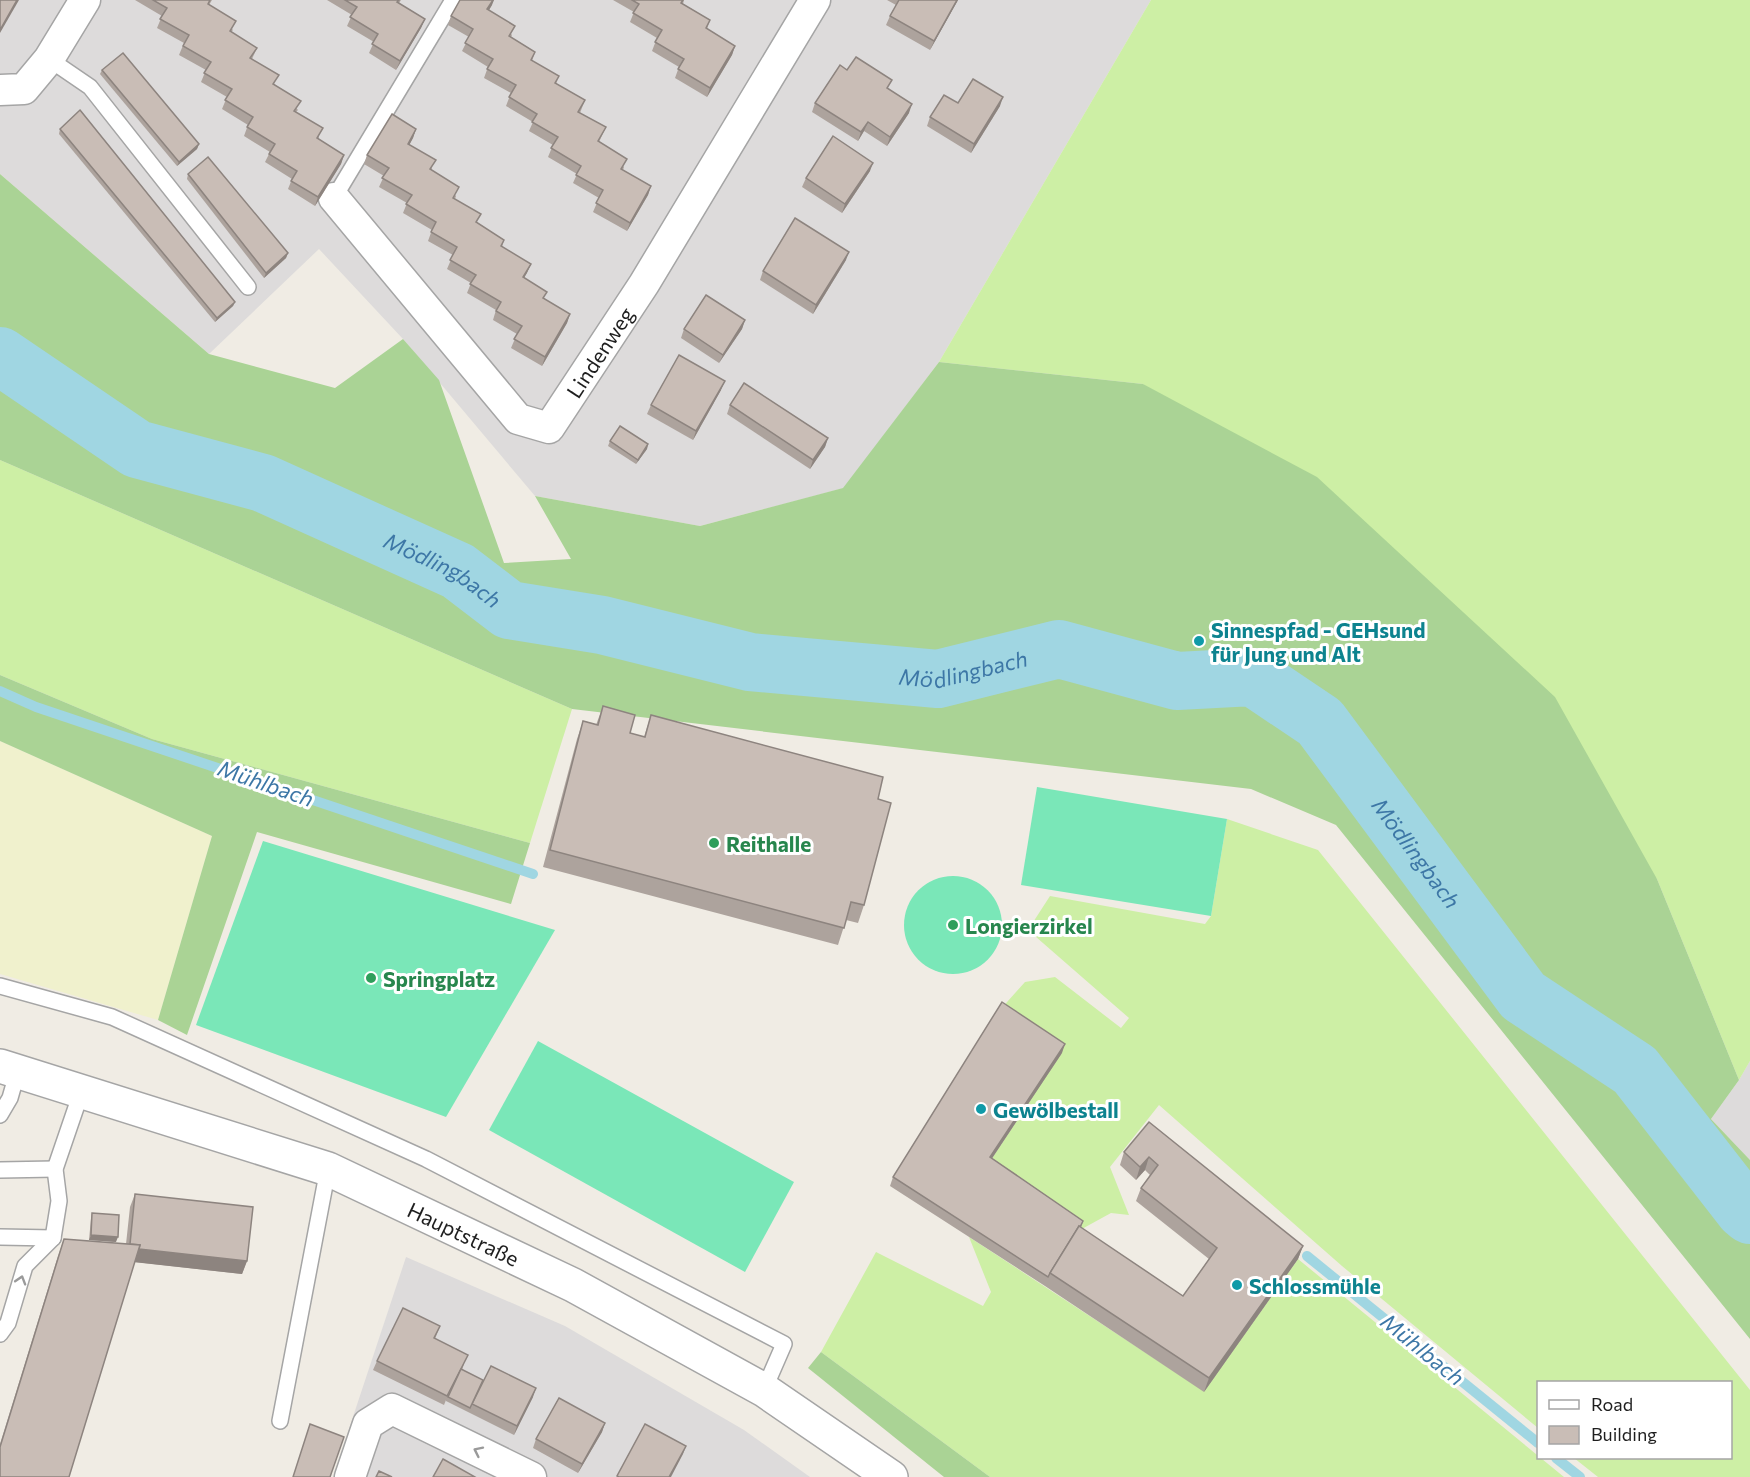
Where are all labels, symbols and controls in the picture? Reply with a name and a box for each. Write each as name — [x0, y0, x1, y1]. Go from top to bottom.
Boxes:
street label: Lindenweg — [560, 302, 638, 402]
water label: Mödlingbach — [380, 526, 507, 613]
place label: Sinnespfad - GEHsund für Jung und Alt — [1211, 617, 1425, 666]
marker: Sinnespfad - GEHsund für Jung und Alt — [1192, 634, 1206, 648]
water label: Mödlingbach — [898, 644, 1030, 693]
water label: Mühlbach — [215, 754, 317, 812]
water label: Mödlingbach — [1367, 792, 1466, 913]
place label: Reithalle — [726, 831, 811, 856]
marker: Reithalle — [707, 836, 721, 850]
place label: Longierzirkel — [965, 913, 1093, 938]
marker: Longierzirkel — [946, 918, 960, 932]
place label: Springplatz — [383, 966, 495, 991]
marker: Springplatz — [364, 971, 378, 985]
place label: Gewölbestall — [993, 1097, 1119, 1122]
marker: Gewölbestall — [974, 1102, 988, 1116]
street label: Hauptstraße — [404, 1196, 524, 1270]
place label: Schlossmühle — [1249, 1273, 1381, 1298]
one-way arrow — [14, 1275, 26, 1286]
marker: Schlossmühle — [1230, 1278, 1244, 1292]
water label: Mühlbach — [1376, 1307, 1470, 1391]
legend — [1537, 1381, 1732, 1459]
text: Road — [1591, 1393, 1633, 1415]
text: Building — [1591, 1423, 1657, 1445]
one-way arrow — [473, 1447, 484, 1459]

